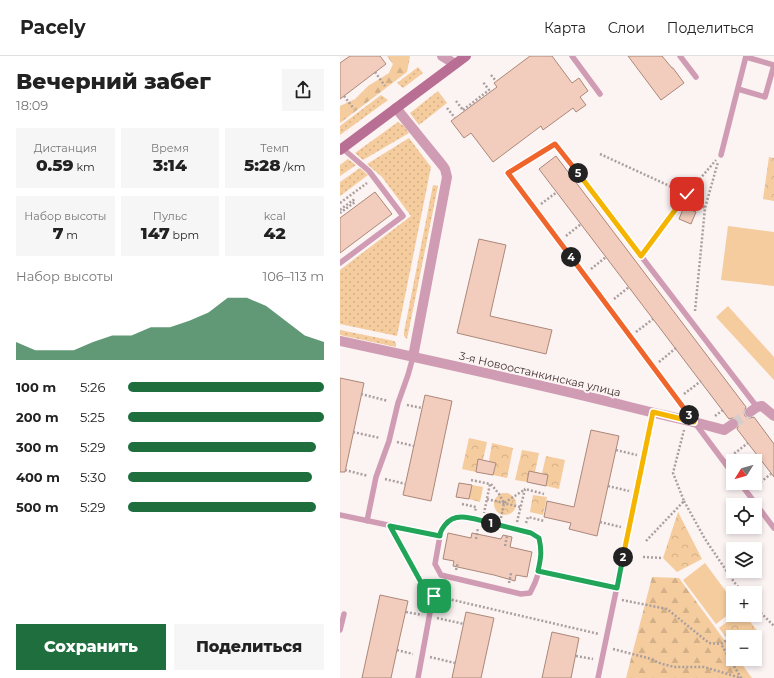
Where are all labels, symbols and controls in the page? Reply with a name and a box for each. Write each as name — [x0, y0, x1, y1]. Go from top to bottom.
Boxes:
text: Pacely — [20, 16, 86, 39]
text: Карта — [544, 19, 586, 37]
text: Слои — [608, 19, 645, 37]
text: Поделиться — [667, 19, 754, 37]
text: Вечерний забег — [16, 68, 211, 95]
button: share — [282, 69, 324, 111]
text: 18:09 — [16, 97, 48, 113]
text: Дистанция — [34, 141, 97, 155]
text: Время — [151, 141, 189, 155]
text: Темп — [260, 141, 289, 155]
text: 0.59 — [36, 155, 74, 175]
text: 3:14 — [153, 155, 187, 175]
text: 5:28 — [244, 155, 281, 175]
text: km — [74, 160, 95, 174]
text: /km — [281, 160, 305, 174]
pin: 5 — [568, 163, 588, 183]
text: 5 — [575, 166, 581, 180]
pin — [670, 177, 704, 211]
icon: check — [676, 183, 698, 205]
text: Набор высоты — [24, 209, 106, 223]
text: Пульс — [153, 209, 187, 223]
text: kcal — [264, 209, 286, 223]
text: 7 — [53, 223, 63, 243]
text: 147 — [141, 223, 170, 243]
text: 42 — [264, 223, 286, 243]
text: m — [63, 228, 78, 242]
text: bpm — [170, 228, 199, 242]
pin: 4 — [561, 247, 581, 267]
text: 4 — [567, 250, 575, 264]
text: Набор высоты — [16, 268, 113, 284]
text: 106–113 m — [263, 268, 324, 284]
street label: 3-я Новоостанкинская улица — [458, 349, 622, 399]
text: 100 m — [16, 379, 56, 395]
text: 5:26 — [80, 379, 105, 395]
pin: 3 — [679, 405, 699, 425]
text: 3 — [686, 408, 692, 422]
text: 200 m — [16, 409, 59, 425]
text: 5:25 — [80, 409, 105, 425]
text: 300 m — [16, 439, 59, 455]
text: 5:29 — [80, 439, 105, 455]
north arrow — [726, 454, 762, 490]
map controls — [726, 454, 762, 666]
text: 400 m — [16, 469, 60, 485]
text: 5:30 — [80, 469, 106, 485]
button: locate — [726, 498, 762, 534]
text: 500 m — [16, 499, 59, 515]
text: 5:29 — [80, 499, 105, 515]
pin: 1 — [481, 513, 501, 533]
text: 1 — [489, 516, 493, 530]
button: layers — [726, 542, 762, 578]
pin: 2 — [613, 547, 633, 567]
text: 2 — [620, 550, 626, 564]
pin — [417, 579, 451, 613]
icon: arrive — [423, 585, 445, 607]
button: + — [726, 586, 762, 622]
button: Сохранить — [16, 624, 166, 670]
button: Поделиться — [174, 624, 324, 670]
button: − — [726, 630, 762, 666]

